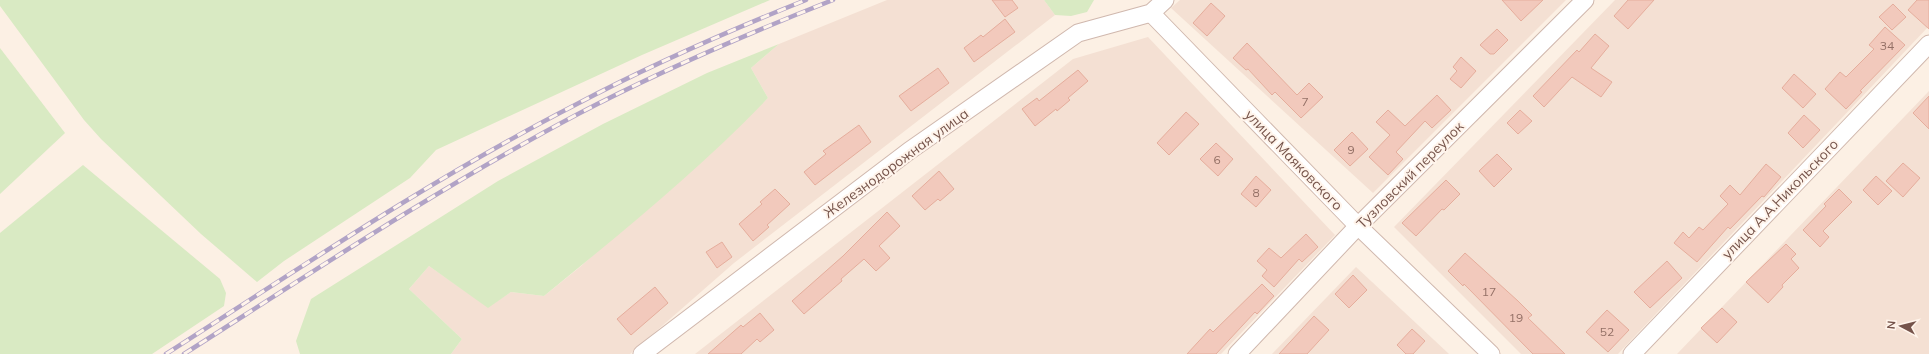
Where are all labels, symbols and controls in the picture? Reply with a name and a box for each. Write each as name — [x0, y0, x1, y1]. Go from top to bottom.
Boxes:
house number: 34 — [1880, 38, 1894, 53]
house number: 7 — [1301, 94, 1309, 109]
street label: Железнодорожная улица — [820, 104, 972, 222]
street label: улица Маяковского — [1241, 106, 1347, 214]
street label: Тузловский переулок — [1353, 117, 1468, 232]
street label: улица А.А.Никольского — [1718, 135, 1842, 263]
house number: 9 — [1347, 142, 1355, 157]
house number: 6 — [1213, 152, 1221, 167]
house number: 8 — [1252, 185, 1260, 200]
house number: 17 — [1482, 284, 1496, 299]
north arrow — [1881, 306, 1921, 346]
house number: 19 — [1509, 310, 1523, 325]
text: N — [1884, 320, 1899, 330]
house number: 52 — [1600, 324, 1614, 339]

